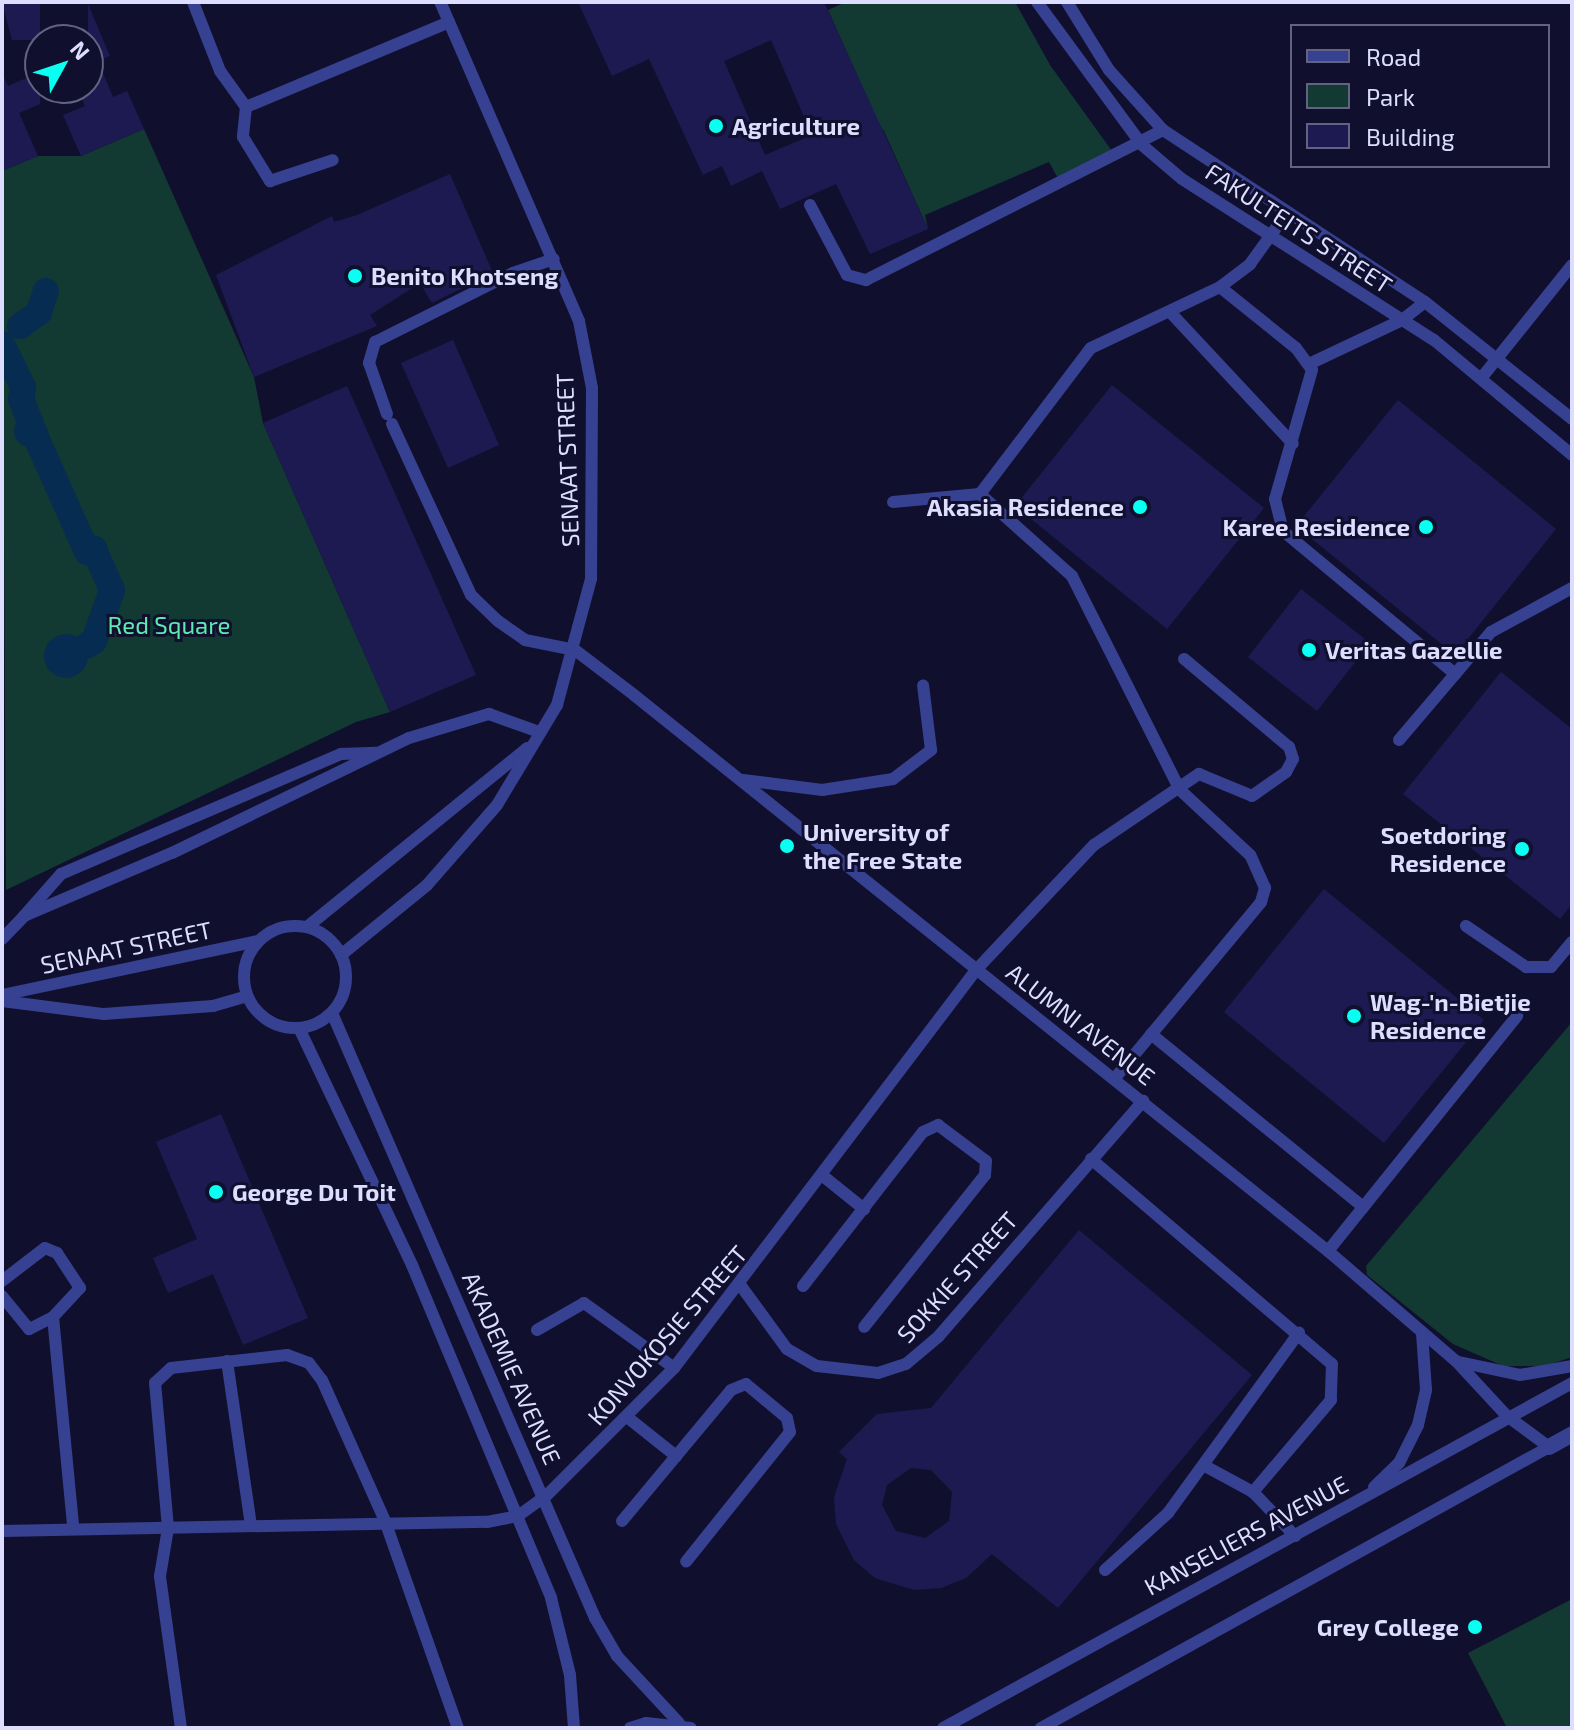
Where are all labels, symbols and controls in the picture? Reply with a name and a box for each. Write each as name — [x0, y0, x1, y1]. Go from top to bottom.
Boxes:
north arrow — [24, 24, 104, 104]
legend — [1290, 24, 1550, 168]
text: N — [66, 35, 96, 64]
text: Road — [1366, 42, 1421, 71]
text: Park — [1366, 82, 1415, 111]
place label: Agriculture — [732, 112, 860, 140]
marker: Agriculture — [707, 117, 725, 135]
text: Building — [1366, 122, 1455, 151]
street label: FAKULTEITS STREET — [1201, 157, 1397, 299]
place label: Benito Khotseng — [371, 262, 558, 290]
marker: Benito Khotseng — [346, 267, 364, 285]
street label: SENAAT STREET — [550, 372, 584, 548]
place label: Akasia Residence — [927, 493, 1124, 521]
marker: Akasia Residence — [1131, 498, 1149, 516]
place label: Karee Residence — [1223, 513, 1410, 541]
marker: Karee Residence — [1417, 518, 1435, 536]
park label: Red Square — [108, 611, 230, 639]
place label: Veritas Gazellie — [1325, 636, 1503, 664]
marker: Veritas Gazellie — [1300, 641, 1318, 659]
place label: University of the Free State — [803, 818, 962, 874]
place label: Soetdoring Residence — [1381, 821, 1506, 877]
marker: University of the Free State — [778, 837, 796, 855]
marker: Soetdoring Residence — [1513, 840, 1531, 858]
street label: SENAAT STREET — [38, 915, 214, 979]
street label: ALUMNI AVENUE — [1001, 957, 1161, 1091]
place label: Wag-'n-Bietjie Residence — [1370, 988, 1531, 1044]
marker: Wag-'n-Bietjie Residence — [1345, 1007, 1363, 1025]
place label: George Du Toit — [232, 1178, 396, 1206]
marker: George Du Toit — [207, 1183, 225, 1201]
street label: SOKKIE STREET — [891, 1206, 1023, 1348]
street label: KONVOKOSIE STREET — [581, 1239, 753, 1431]
street label: AKADEMIE AVENUE — [457, 1267, 567, 1469]
street label: KANSELIERS AVENUE — [1139, 1469, 1353, 1601]
place label: Grey College — [1316, 1613, 1459, 1641]
marker: Grey College — [1466, 1618, 1484, 1636]

